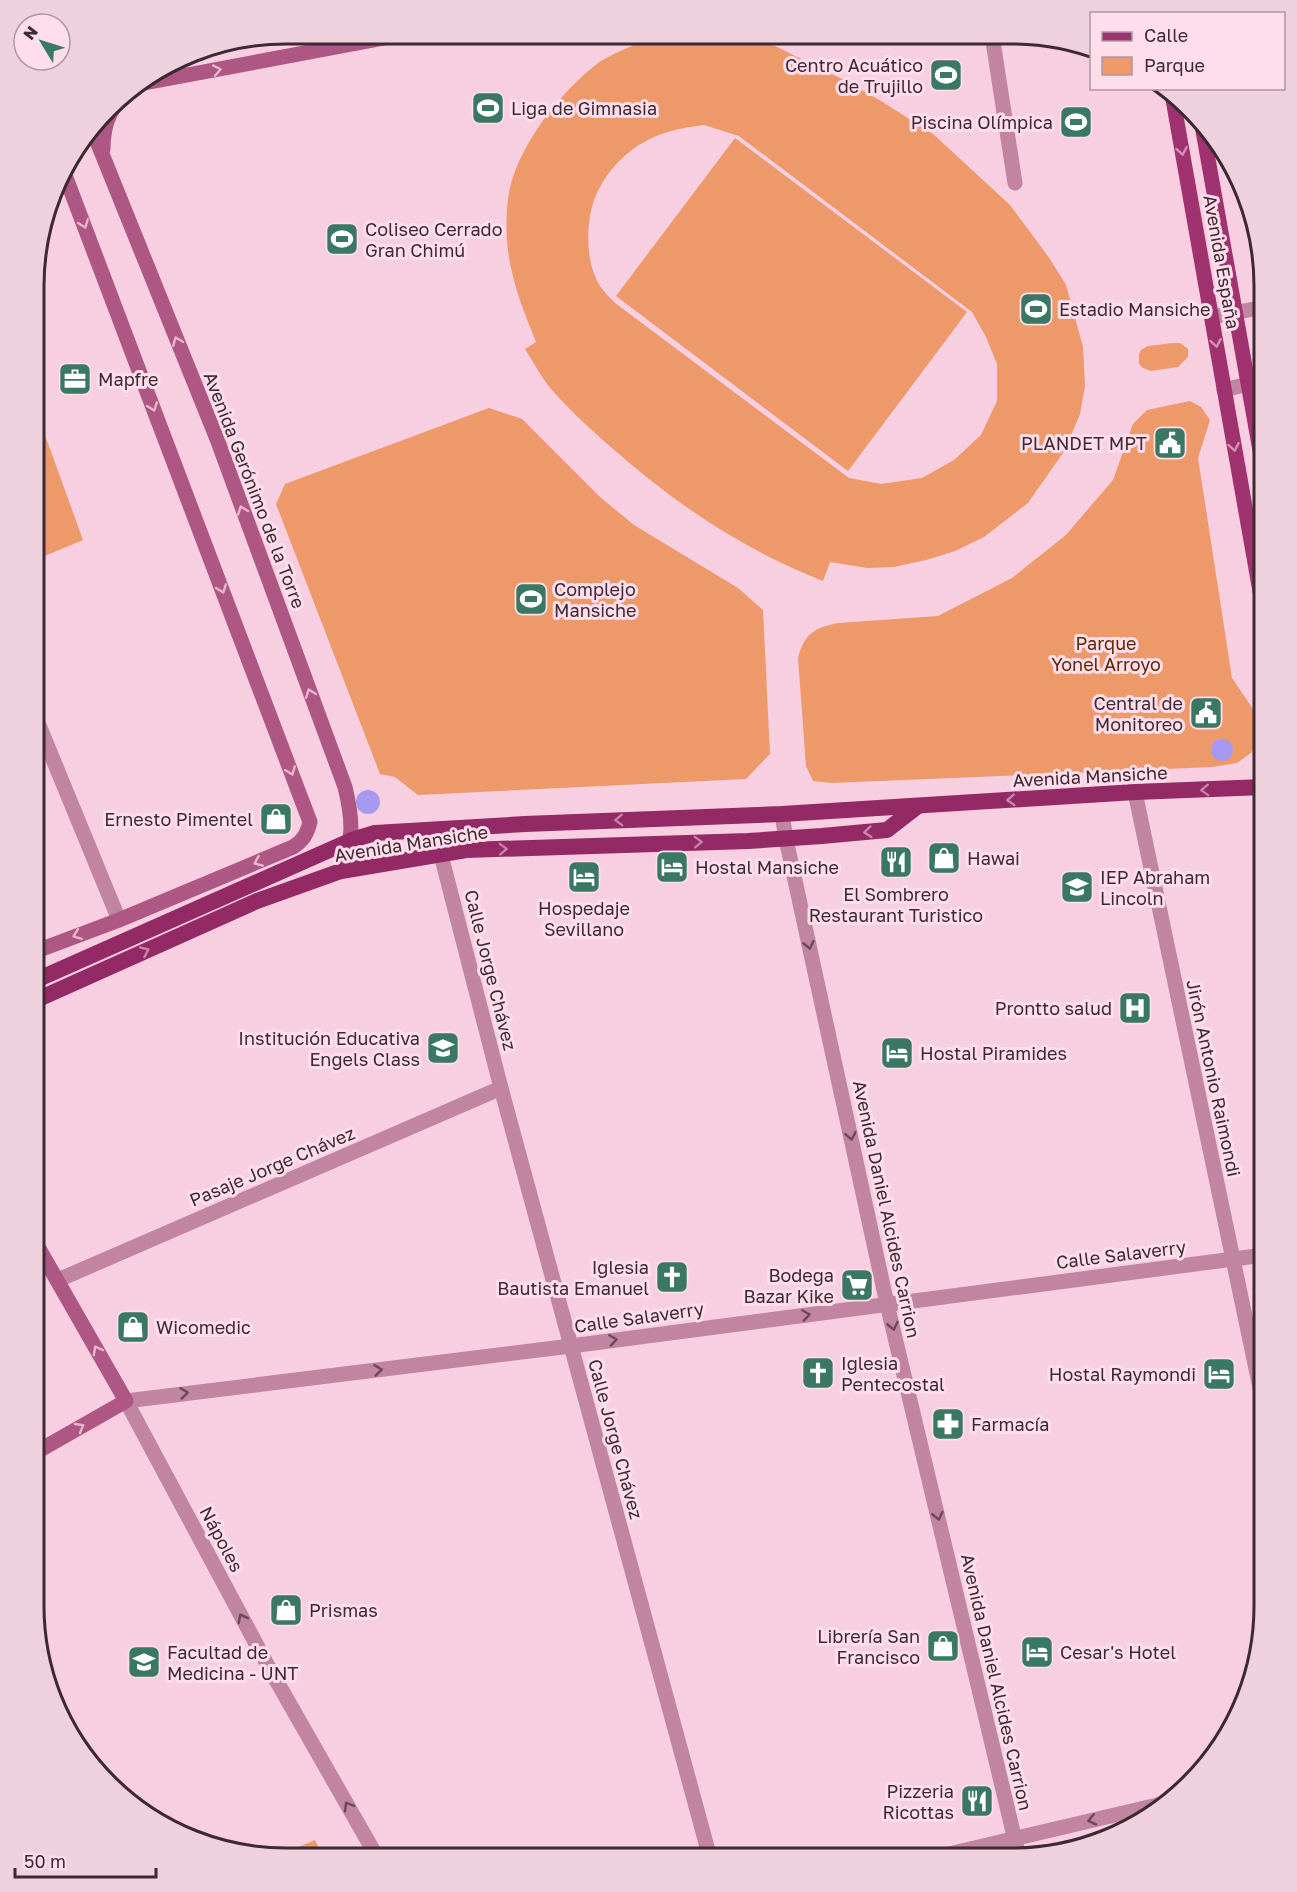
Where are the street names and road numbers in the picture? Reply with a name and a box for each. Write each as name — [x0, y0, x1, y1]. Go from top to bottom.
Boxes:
street label: Avenida España — [1199, 193, 1245, 331]
street label: Avenida Gerónimo de la Torre — [200, 369, 310, 611]
street label: Avenida Mansiche — [1012, 761, 1168, 791]
street label: Avenida Mansiche — [333, 820, 489, 866]
street label: Calle Jorge Chávez — [460, 887, 522, 1053]
street label: Jirón Antonio Raimondi — [1182, 977, 1246, 1179]
street label: Avenida Daniel Alcides Carrion — [849, 1078, 925, 1340]
street label: Pasaje Jorge Chávez — [186, 1121, 358, 1211]
street label: Calle Salaverry — [1055, 1235, 1187, 1273]
street label: Calle Salaverry — [573, 1297, 705, 1337]
street label: Calle Jorge Chávez — [584, 1357, 648, 1521]
street label: Nápoles — [196, 1502, 248, 1576]
street label: Avenida Daniel Alcides Carrion — [957, 1552, 1037, 1812]

